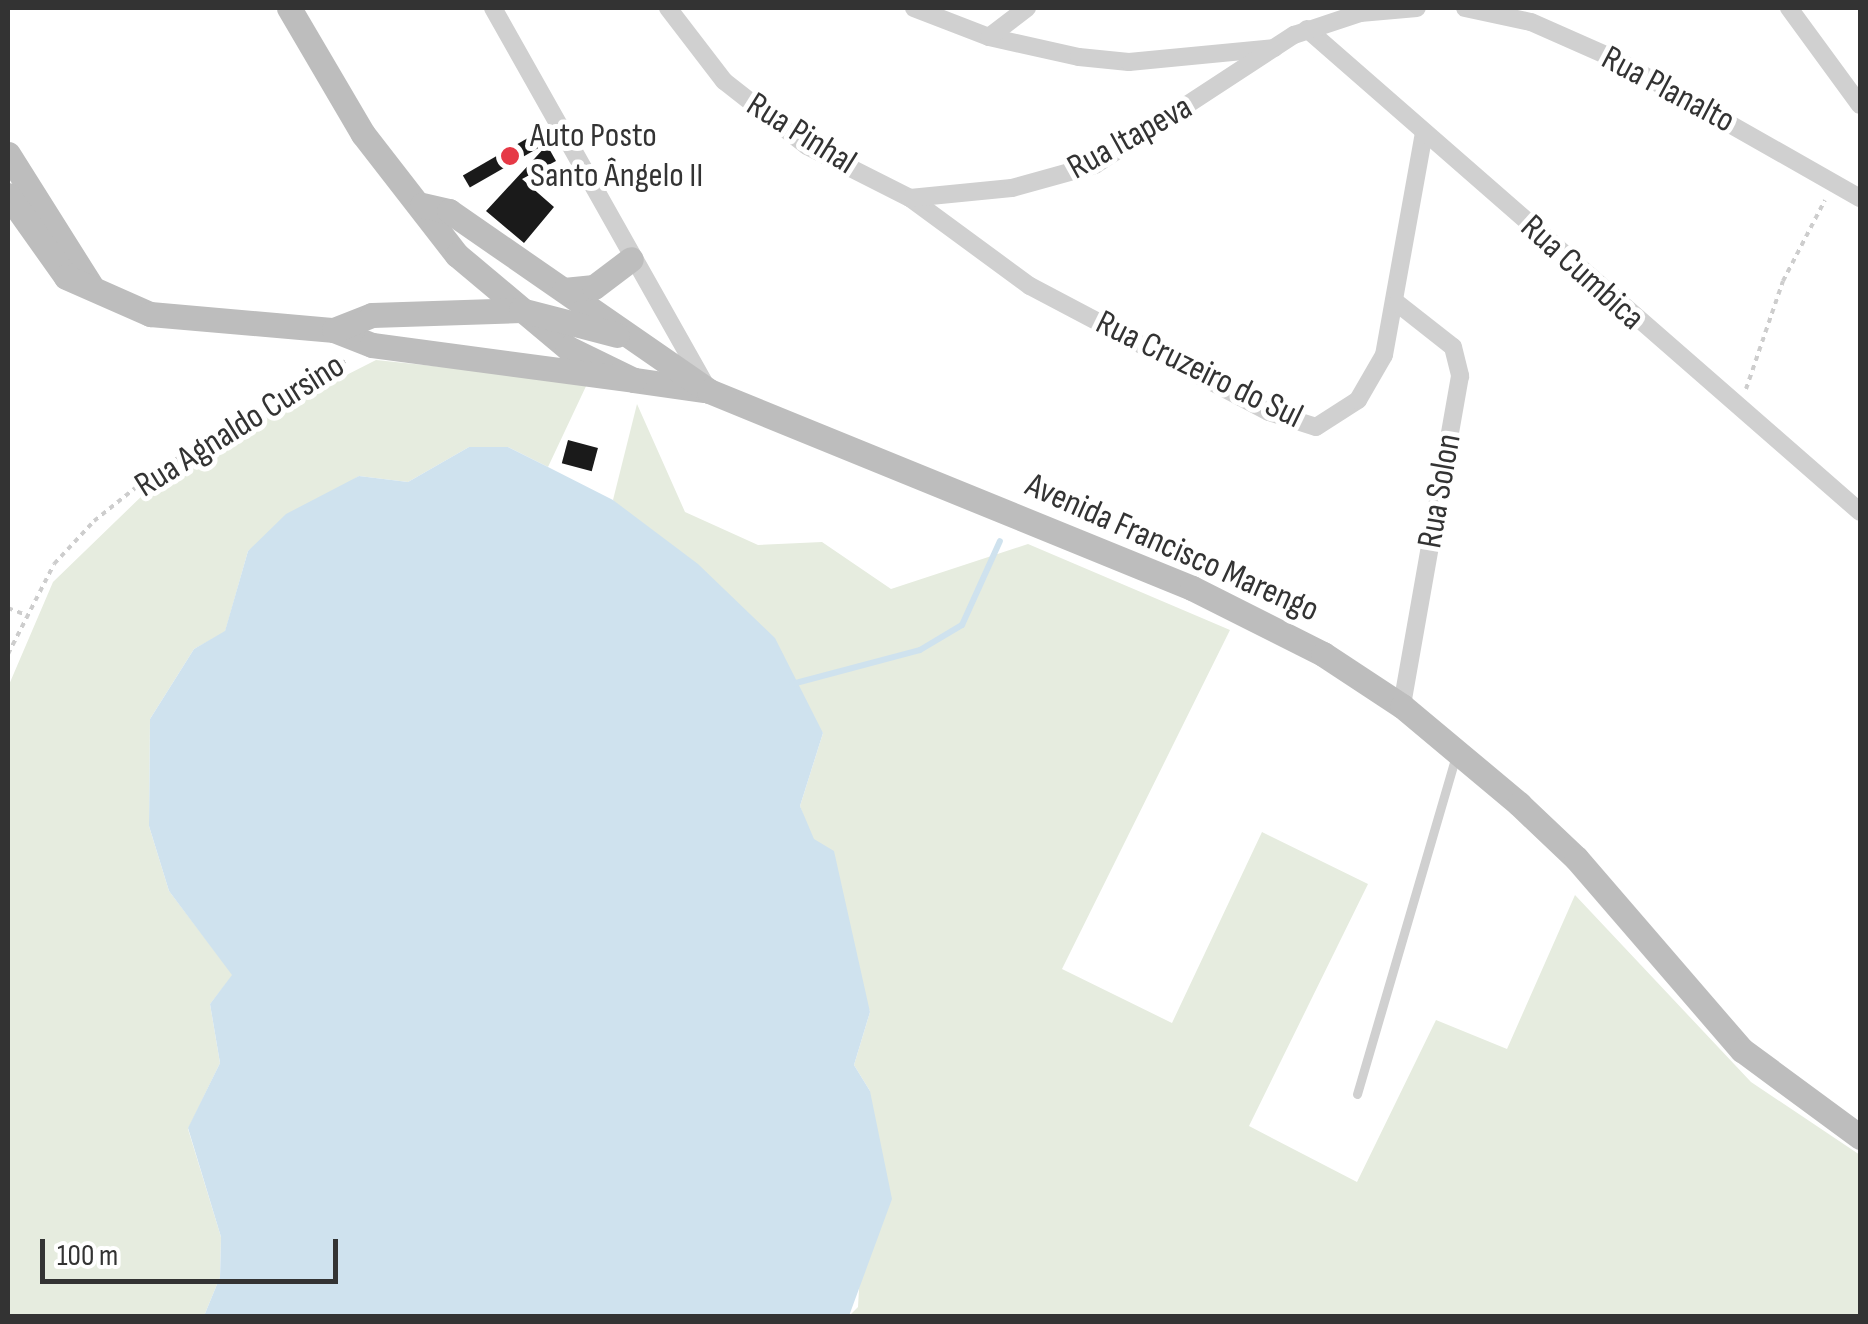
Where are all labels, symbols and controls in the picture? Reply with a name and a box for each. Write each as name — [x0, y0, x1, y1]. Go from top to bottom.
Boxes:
street label: Rua Planalto — [1594, 38, 1742, 142]
street label: Rua Pinhal — [739, 84, 863, 184]
street label: Rua Itapeva — [1060, 87, 1200, 189]
place label: Auto Posto Santo Ângelo II — [530, 115, 703, 197]
marker: Auto Posto Santo Ângelo II — [499, 145, 521, 167]
street label: Rua Cumbica — [1512, 207, 1652, 339]
street label: Rua Cruzeiro do Sul — [1089, 302, 1309, 438]
street label: Rua Agnaldo Cursino — [128, 345, 352, 507]
street label: Rua Solon — [1409, 431, 1471, 551]
street label: Avenida Francisco Marengo — [1019, 464, 1325, 632]
scale bar — [45, 1219, 342, 1281]
text: 100 m — [57, 1238, 118, 1274]

